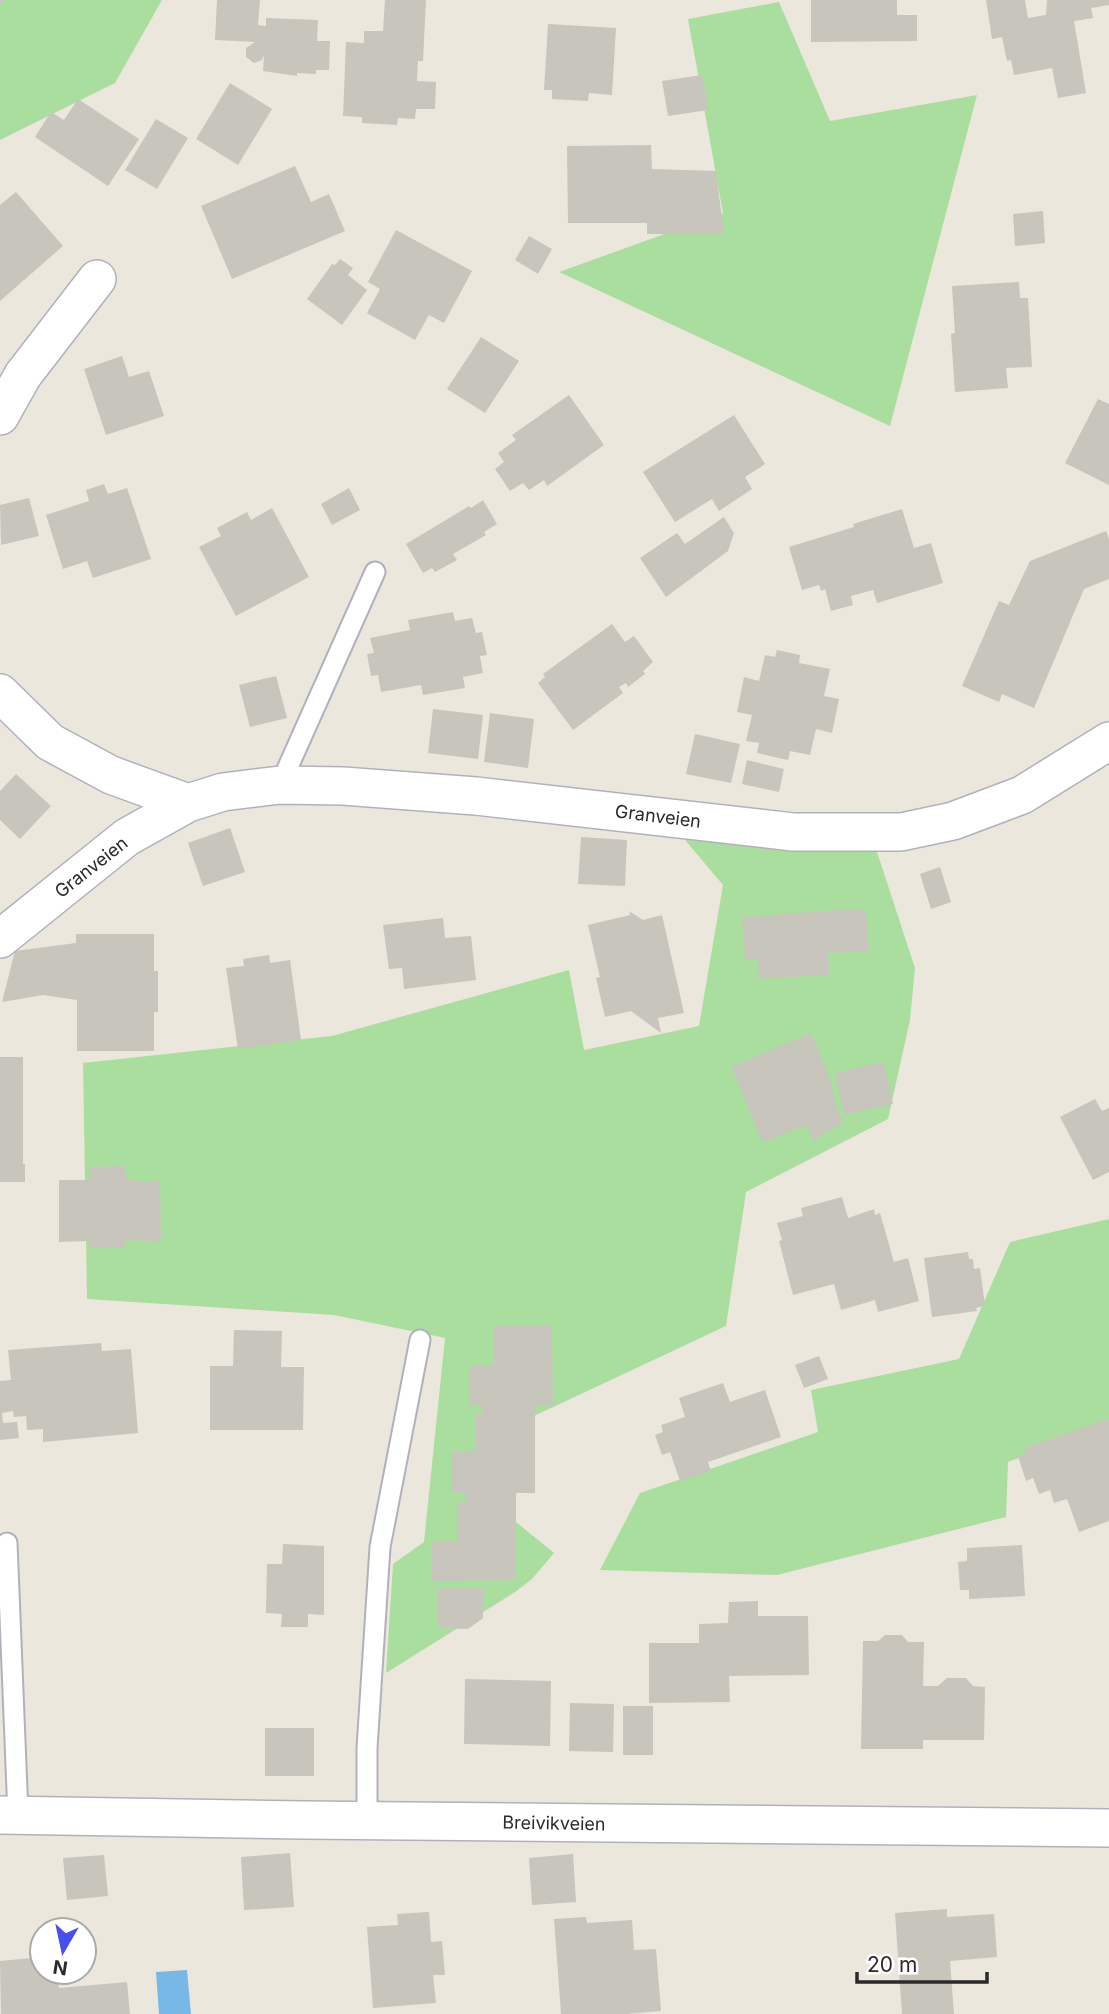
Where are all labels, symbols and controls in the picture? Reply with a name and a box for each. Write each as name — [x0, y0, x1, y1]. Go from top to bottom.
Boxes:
street label: Granveien — [614, 800, 702, 832]
street label: Granveien — [50, 832, 132, 902]
street label: Breivikveien — [502, 1812, 606, 1834]
north arrow — [28, 1916, 98, 1986]
scale bar — [857, 1940, 986, 1984]
text: 20 m — [867, 1952, 917, 1977]
text: N — [51, 1955, 69, 1980]

